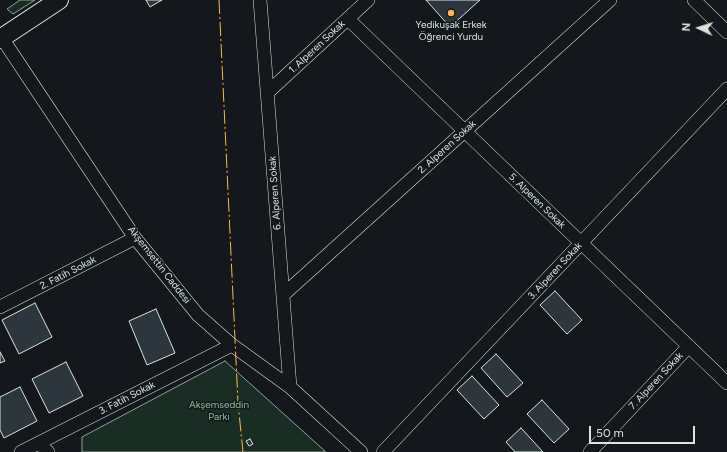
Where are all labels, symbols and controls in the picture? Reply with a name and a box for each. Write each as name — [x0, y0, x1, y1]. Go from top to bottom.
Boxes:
marker: Yedikuşak Erkek Öğrenci Yurdu — [446, 8, 456, 18]
north arrow — [679, 8, 719, 48]
street label: 1. Alperen Sokak — [286, 18, 348, 76]
place label: Yedikuşak Erkek Öğrenci Yurdu — [416, 19, 486, 42]
text: N — [680, 22, 693, 32]
street label: 2. Alperen Sokak — [415, 118, 479, 176]
street label: 6. Alperen Sokak — [266, 156, 284, 230]
street label: 5. Alperen Sokak — [506, 171, 568, 231]
street label: Akşemsettin Caddesi — [125, 224, 193, 306]
street label: 3. Alperen Sokak — [525, 240, 585, 302]
street label: 2. Fatih Sokak — [38, 254, 98, 292]
street label: 7. Alperen Sokak — [626, 350, 686, 412]
street label: 3. Fatih Sokak — [97, 379, 157, 417]
park label: Akşemseddin Parkı — [189, 399, 249, 422]
scale bar — [591, 418, 697, 444]
text: 50 m — [596, 426, 624, 440]

